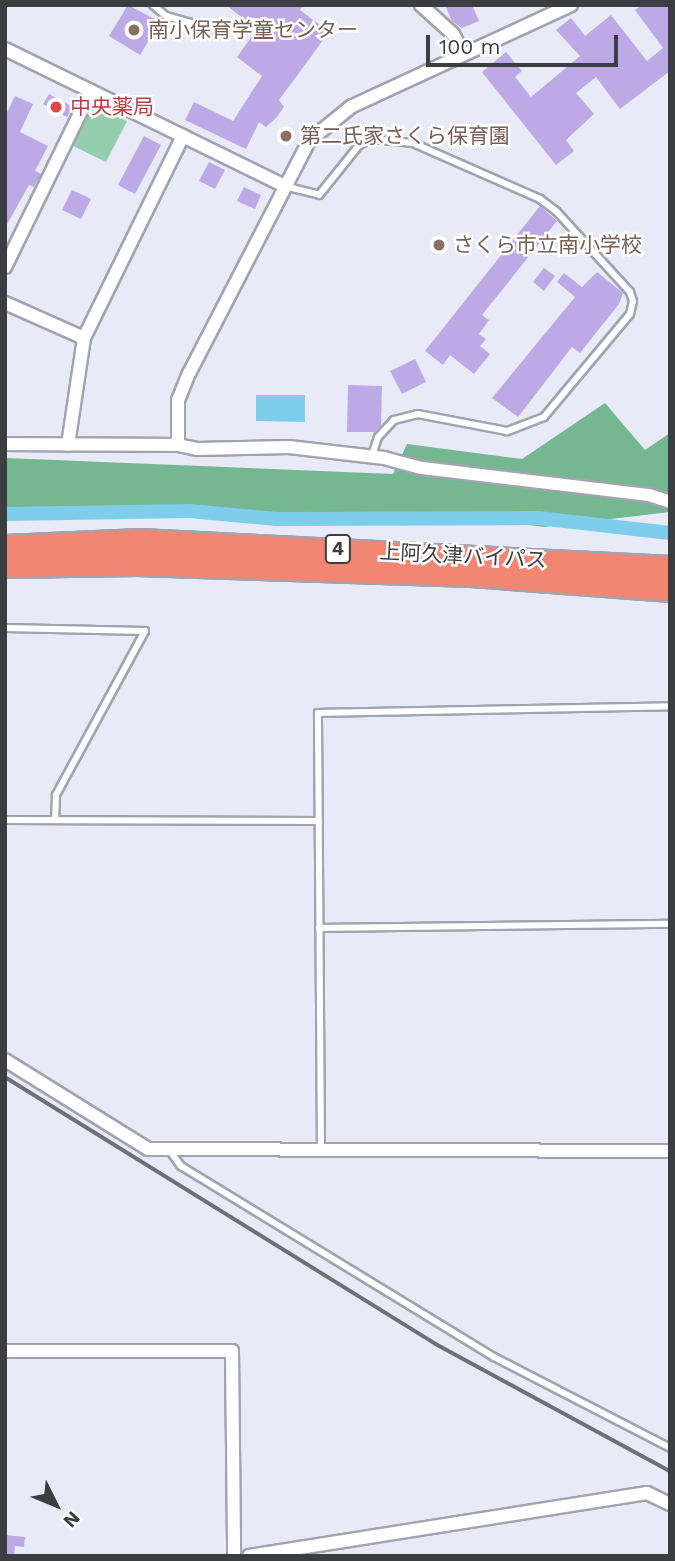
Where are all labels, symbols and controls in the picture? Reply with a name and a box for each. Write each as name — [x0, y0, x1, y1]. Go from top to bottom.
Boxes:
place label: 南小保育学童センター — [148, 17, 358, 43]
scale bar — [430, 21, 622, 65]
marker: 南小保育学童センター — [126, 22, 142, 38]
text: 100 m — [439, 34, 501, 59]
place label: 中央薬局 — [70, 94, 154, 120]
marker: 中央薬局 — [48, 99, 64, 115]
place label: 第二氏家さくら保育園 — [300, 123, 510, 149]
marker: 第二氏家さくら保育園 — [278, 128, 294, 144]
place label: さくら市立南小学校 — [453, 232, 642, 258]
marker: さくら市立南小学校 — [431, 237, 447, 253]
road number: 4 — [324, 534, 352, 564]
street label: 上阿久津バイパス — [378, 539, 548, 573]
north arrow — [21, 1470, 91, 1540]
text: N — [59, 1507, 85, 1533]

